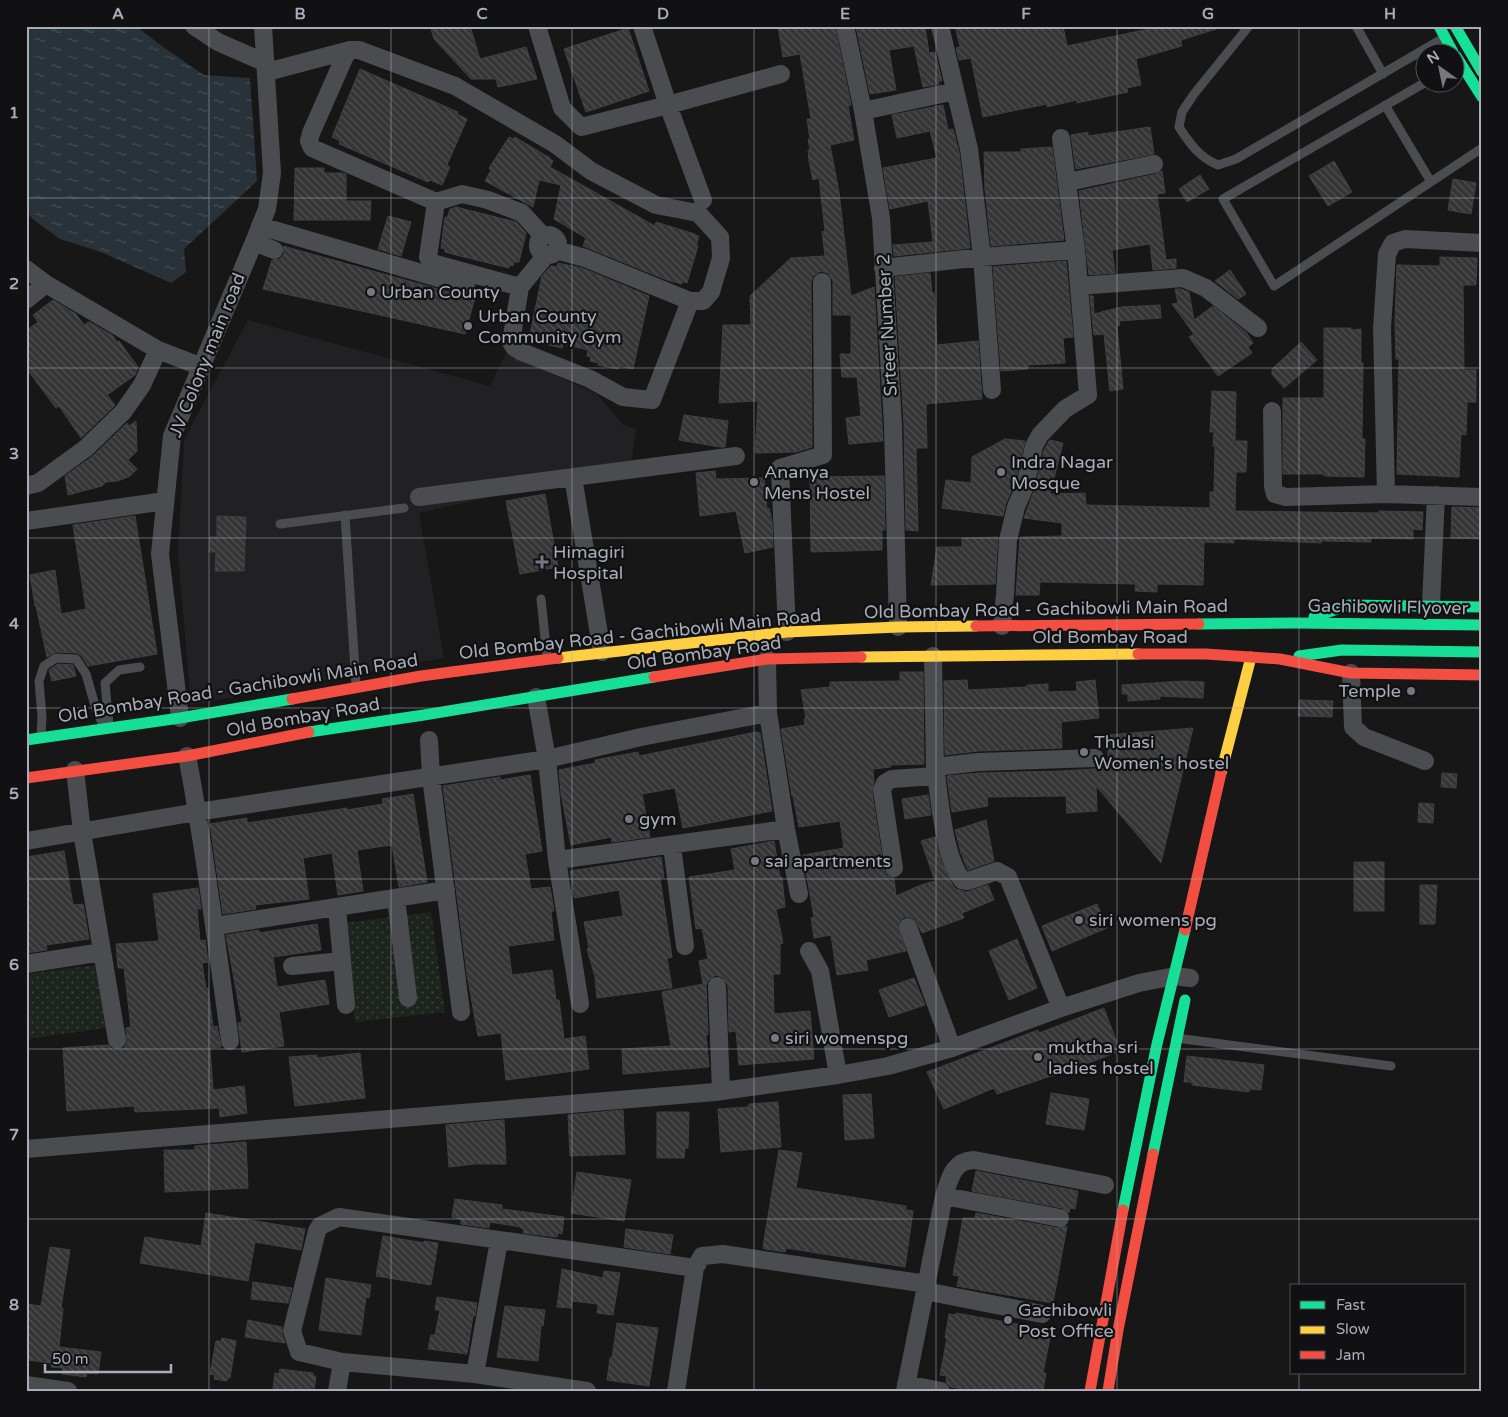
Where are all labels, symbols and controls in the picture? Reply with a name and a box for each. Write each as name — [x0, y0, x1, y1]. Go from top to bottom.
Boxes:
text: A — [112, 4, 124, 24]
text: B — [294, 4, 306, 24]
text: C — [476, 4, 488, 24]
text: D — [657, 4, 669, 24]
text: E — [840, 4, 850, 24]
text: F — [1021, 4, 1031, 24]
text: G — [1202, 4, 1214, 24]
text: H — [1384, 4, 1396, 24]
north arrow — [1416, 42, 1466, 92]
text: N — [1424, 47, 1443, 68]
text: 1 — [9, 103, 19, 123]
street label: Srteer Number 2 — [872, 253, 902, 397]
street label: JV Colony main road — [164, 270, 250, 440]
text: 2 — [9, 274, 19, 294]
place label: Urban County — [381, 281, 500, 303]
marker: Urban County — [365, 286, 377, 298]
place label: Urban County Community Gym — [478, 305, 622, 348]
marker: Urban County Community Gym — [462, 320, 474, 332]
text: 3 — [9, 444, 19, 464]
place label: Indra Nagar Mosque — [1011, 451, 1113, 494]
place label: Ananya Mens Hostel — [764, 461, 870, 504]
marker: Indra Nagar Mosque — [995, 466, 1007, 478]
marker: Ananya Mens Hostel — [748, 476, 760, 488]
place label: Himagiri Hospital — [553, 541, 625, 584]
marker: Himagiri Hospital — [535, 555, 549, 569]
street label: Old Bombay Road - Gachibowli Main Road — [864, 595, 1228, 623]
street label: Gachibowli Flyover — [1307, 595, 1469, 619]
street label: Old Bombay Road - Gachibowli Main Road — [458, 604, 822, 664]
text: 4 — [9, 614, 19, 634]
street label: Old Bombay Road — [1032, 626, 1188, 648]
street label: Old Bombay Road — [625, 631, 783, 675]
street label: Old Bombay Road - Gachibowli Main Road — [56, 649, 420, 727]
place label: Temple — [1338, 680, 1401, 702]
marker: Temple — [1405, 685, 1417, 697]
street label: Old Bombay Road — [224, 693, 382, 741]
place label: Thulasi Women's hostel — [1094, 731, 1229, 774]
marker: Thulasi Women's hostel — [1078, 746, 1090, 758]
text: 5 — [9, 784, 19, 804]
place label: gym — [639, 808, 677, 830]
marker: gym — [623, 813, 635, 825]
place label: sai apartments — [765, 850, 891, 872]
marker: sai apartments — [749, 855, 761, 867]
place label: siri womens pg — [1089, 909, 1217, 931]
marker: siri womens pg — [1073, 914, 1085, 926]
text: 6 — [9, 955, 19, 975]
place label: siri womenspg — [785, 1027, 908, 1049]
marker: siri womenspg — [769, 1032, 781, 1044]
place label: muktha sri ladies hostel — [1048, 1036, 1154, 1079]
marker: muktha sri ladies hostel — [1032, 1051, 1044, 1063]
text: 7 — [9, 1125, 19, 1145]
legend — [1290, 1284, 1466, 1374]
text: 8 — [9, 1295, 19, 1315]
text: Fast — [1336, 1296, 1366, 1314]
place label: Gachibowli Post Office — [1018, 1299, 1114, 1342]
marker: Gachibowli Post Office — [1002, 1314, 1014, 1326]
text: Slow — [1336, 1320, 1370, 1338]
scale bar — [45, 1342, 171, 1374]
text: Jam — [1336, 1346, 1365, 1364]
text: 50 m — [52, 1350, 89, 1368]

